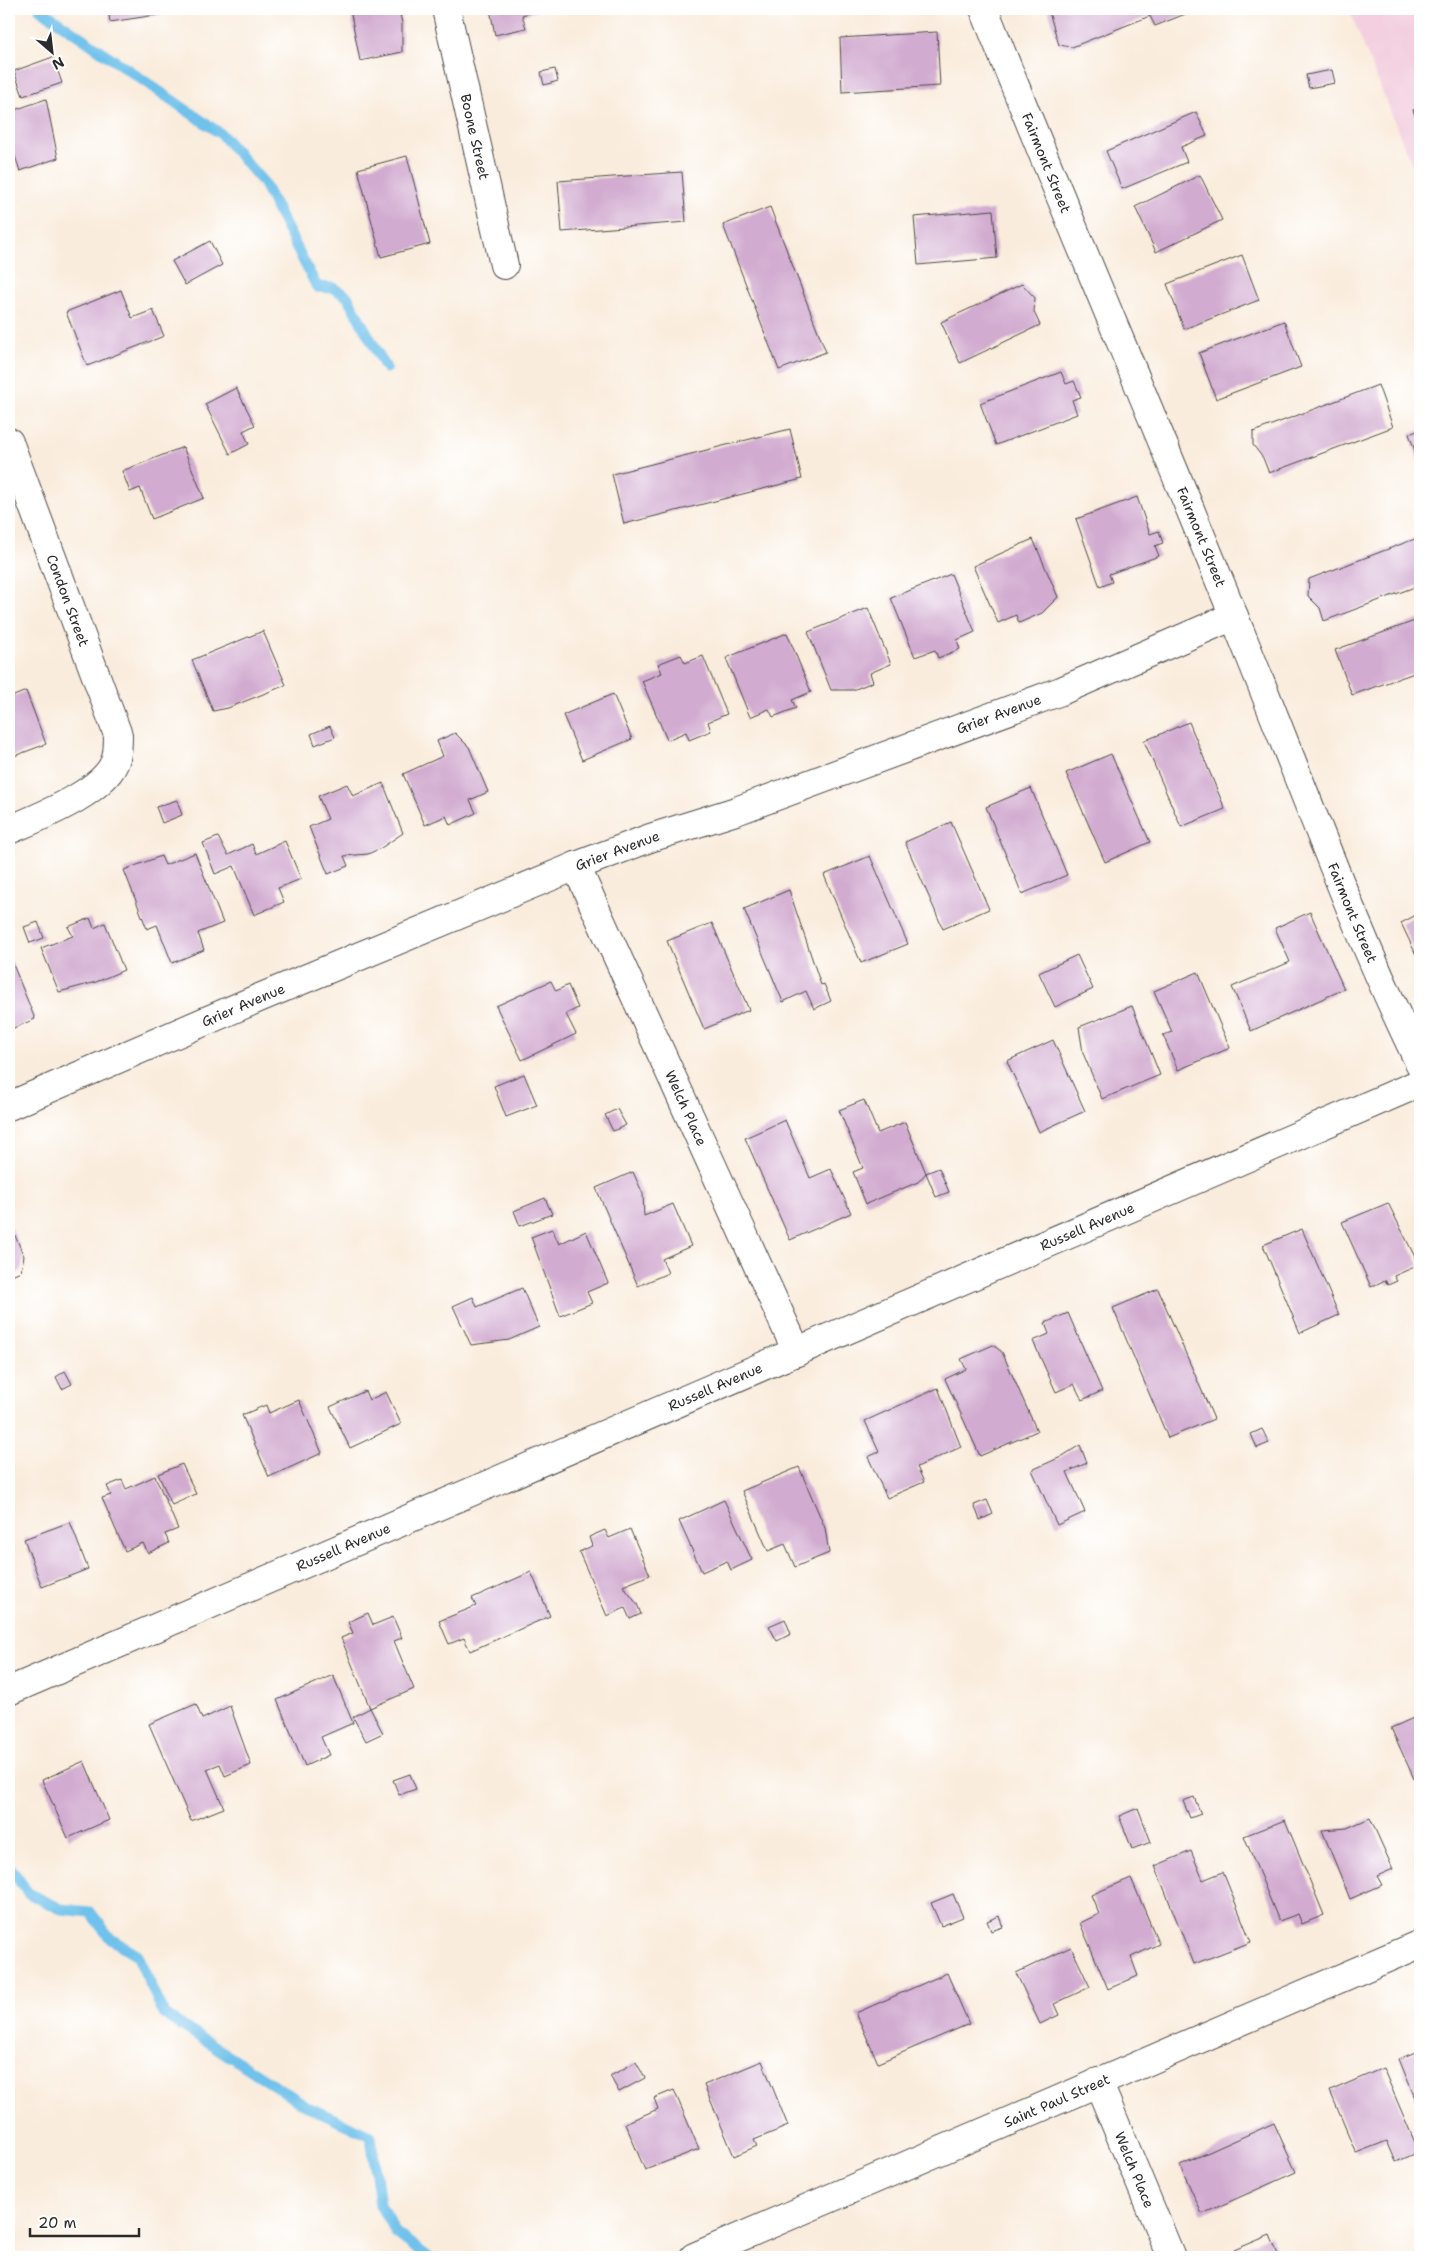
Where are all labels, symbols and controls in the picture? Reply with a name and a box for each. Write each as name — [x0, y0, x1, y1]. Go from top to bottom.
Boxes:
north arrow — [28, 28, 78, 78]
text: N — [49, 53, 67, 74]
street label: Boone Street — [456, 92, 493, 181]
street label: Fairmont Street — [1018, 110, 1075, 216]
street label: Fairmont Street — [1173, 484, 1230, 590]
street label: Condon Street — [43, 552, 93, 649]
street label: Grier Avenue — [954, 690, 1044, 738]
street label: Grier Avenue — [573, 827, 662, 874]
street label: Fairmont Street — [1324, 860, 1381, 965]
street label: Grier Avenue — [199, 979, 288, 1031]
street label: Welch Place — [661, 1068, 711, 1149]
street label: Russell Avenue — [1037, 1198, 1137, 1255]
street label: Russell Avenue — [665, 1358, 765, 1415]
street label: Russell Avenue — [293, 1519, 393, 1575]
street label: Saint Paul Street — [1001, 2070, 1113, 2131]
street label: Welch Place — [1111, 2129, 1158, 2211]
scale bar — [30, 2206, 139, 2238]
text: 20 m — [38, 2213, 77, 2233]

